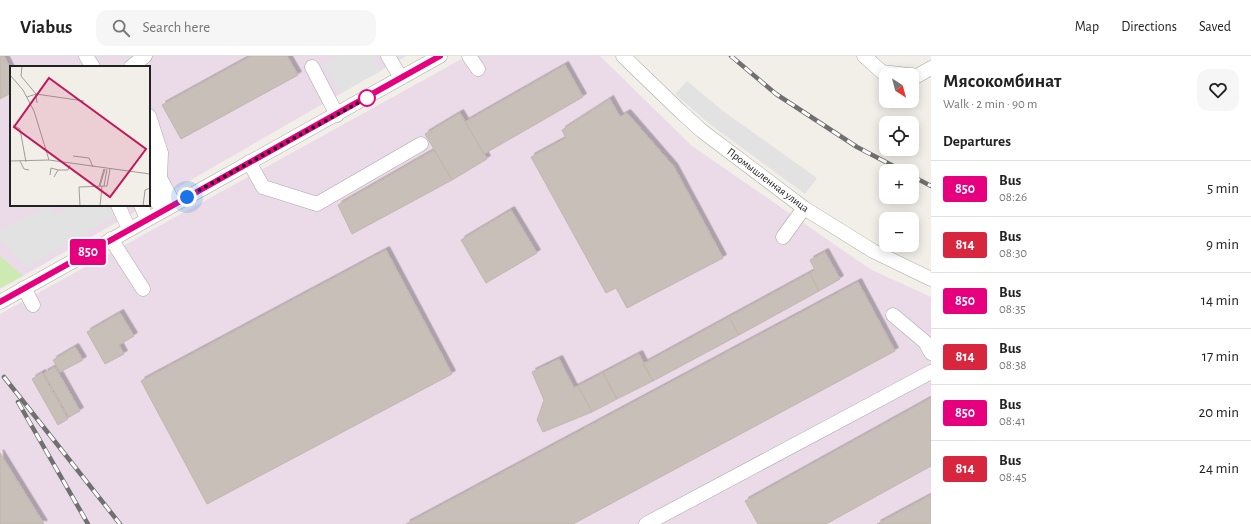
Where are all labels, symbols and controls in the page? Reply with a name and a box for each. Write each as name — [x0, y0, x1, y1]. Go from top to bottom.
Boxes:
search box — [96, 10, 376, 46]
icon: search — [110, 17, 132, 39]
text: Viabus — [20, 18, 72, 37]
text: Search here — [142, 20, 210, 35]
text: Map — [1075, 20, 1099, 34]
text: Directions — [1121, 20, 1177, 34]
text: Saved — [1199, 20, 1231, 34]
inset map — [10, 66, 150, 206]
north arrow — [879, 68, 919, 108]
map controls — [879, 68, 919, 252]
button: heart — [1197, 69, 1239, 111]
text: Мясокомбинат — [943, 72, 1061, 91]
unlabelled marker — [358, 89, 376, 107]
text: Walk · 2 min · 90 m — [943, 98, 1037, 111]
button: locate — [879, 116, 919, 156]
text: Departures — [943, 134, 1011, 149]
street label: Промышленная улица — [725, 146, 811, 214]
button: + — [879, 164, 919, 204]
text: Bus — [999, 173, 1021, 188]
text: 5 min — [1207, 181, 1239, 196]
text: 850 — [955, 182, 975, 196]
your location — [177, 187, 197, 207]
text: 08:26 — [999, 191, 1027, 204]
button: − — [879, 212, 919, 252]
text: Bus — [999, 229, 1021, 244]
text: 9 min — [1206, 237, 1239, 252]
text: 814 — [956, 238, 974, 252]
line badge: 850 — [65, 239, 111, 265]
text: 850 — [78, 245, 98, 259]
text: 08:30 — [999, 247, 1027, 260]
text: Bus — [999, 285, 1021, 300]
text: 14 min — [1201, 293, 1239, 308]
text: 850 — [955, 294, 975, 308]
text: 08:35 — [999, 303, 1026, 316]
text: Bus — [999, 341, 1021, 356]
text: 17 min — [1202, 349, 1239, 364]
text: 814 — [956, 350, 974, 364]
text: 08:38 — [999, 359, 1027, 372]
text: Bus — [999, 397, 1021, 412]
text: 20 min — [1198, 405, 1239, 420]
text: 850 — [955, 406, 975, 420]
text: 08:41 — [999, 415, 1026, 428]
text: Bus — [999, 453, 1021, 468]
text: 24 min — [1199, 461, 1239, 476]
text: 814 — [956, 462, 974, 476]
text: 08:45 — [999, 471, 1027, 484]

